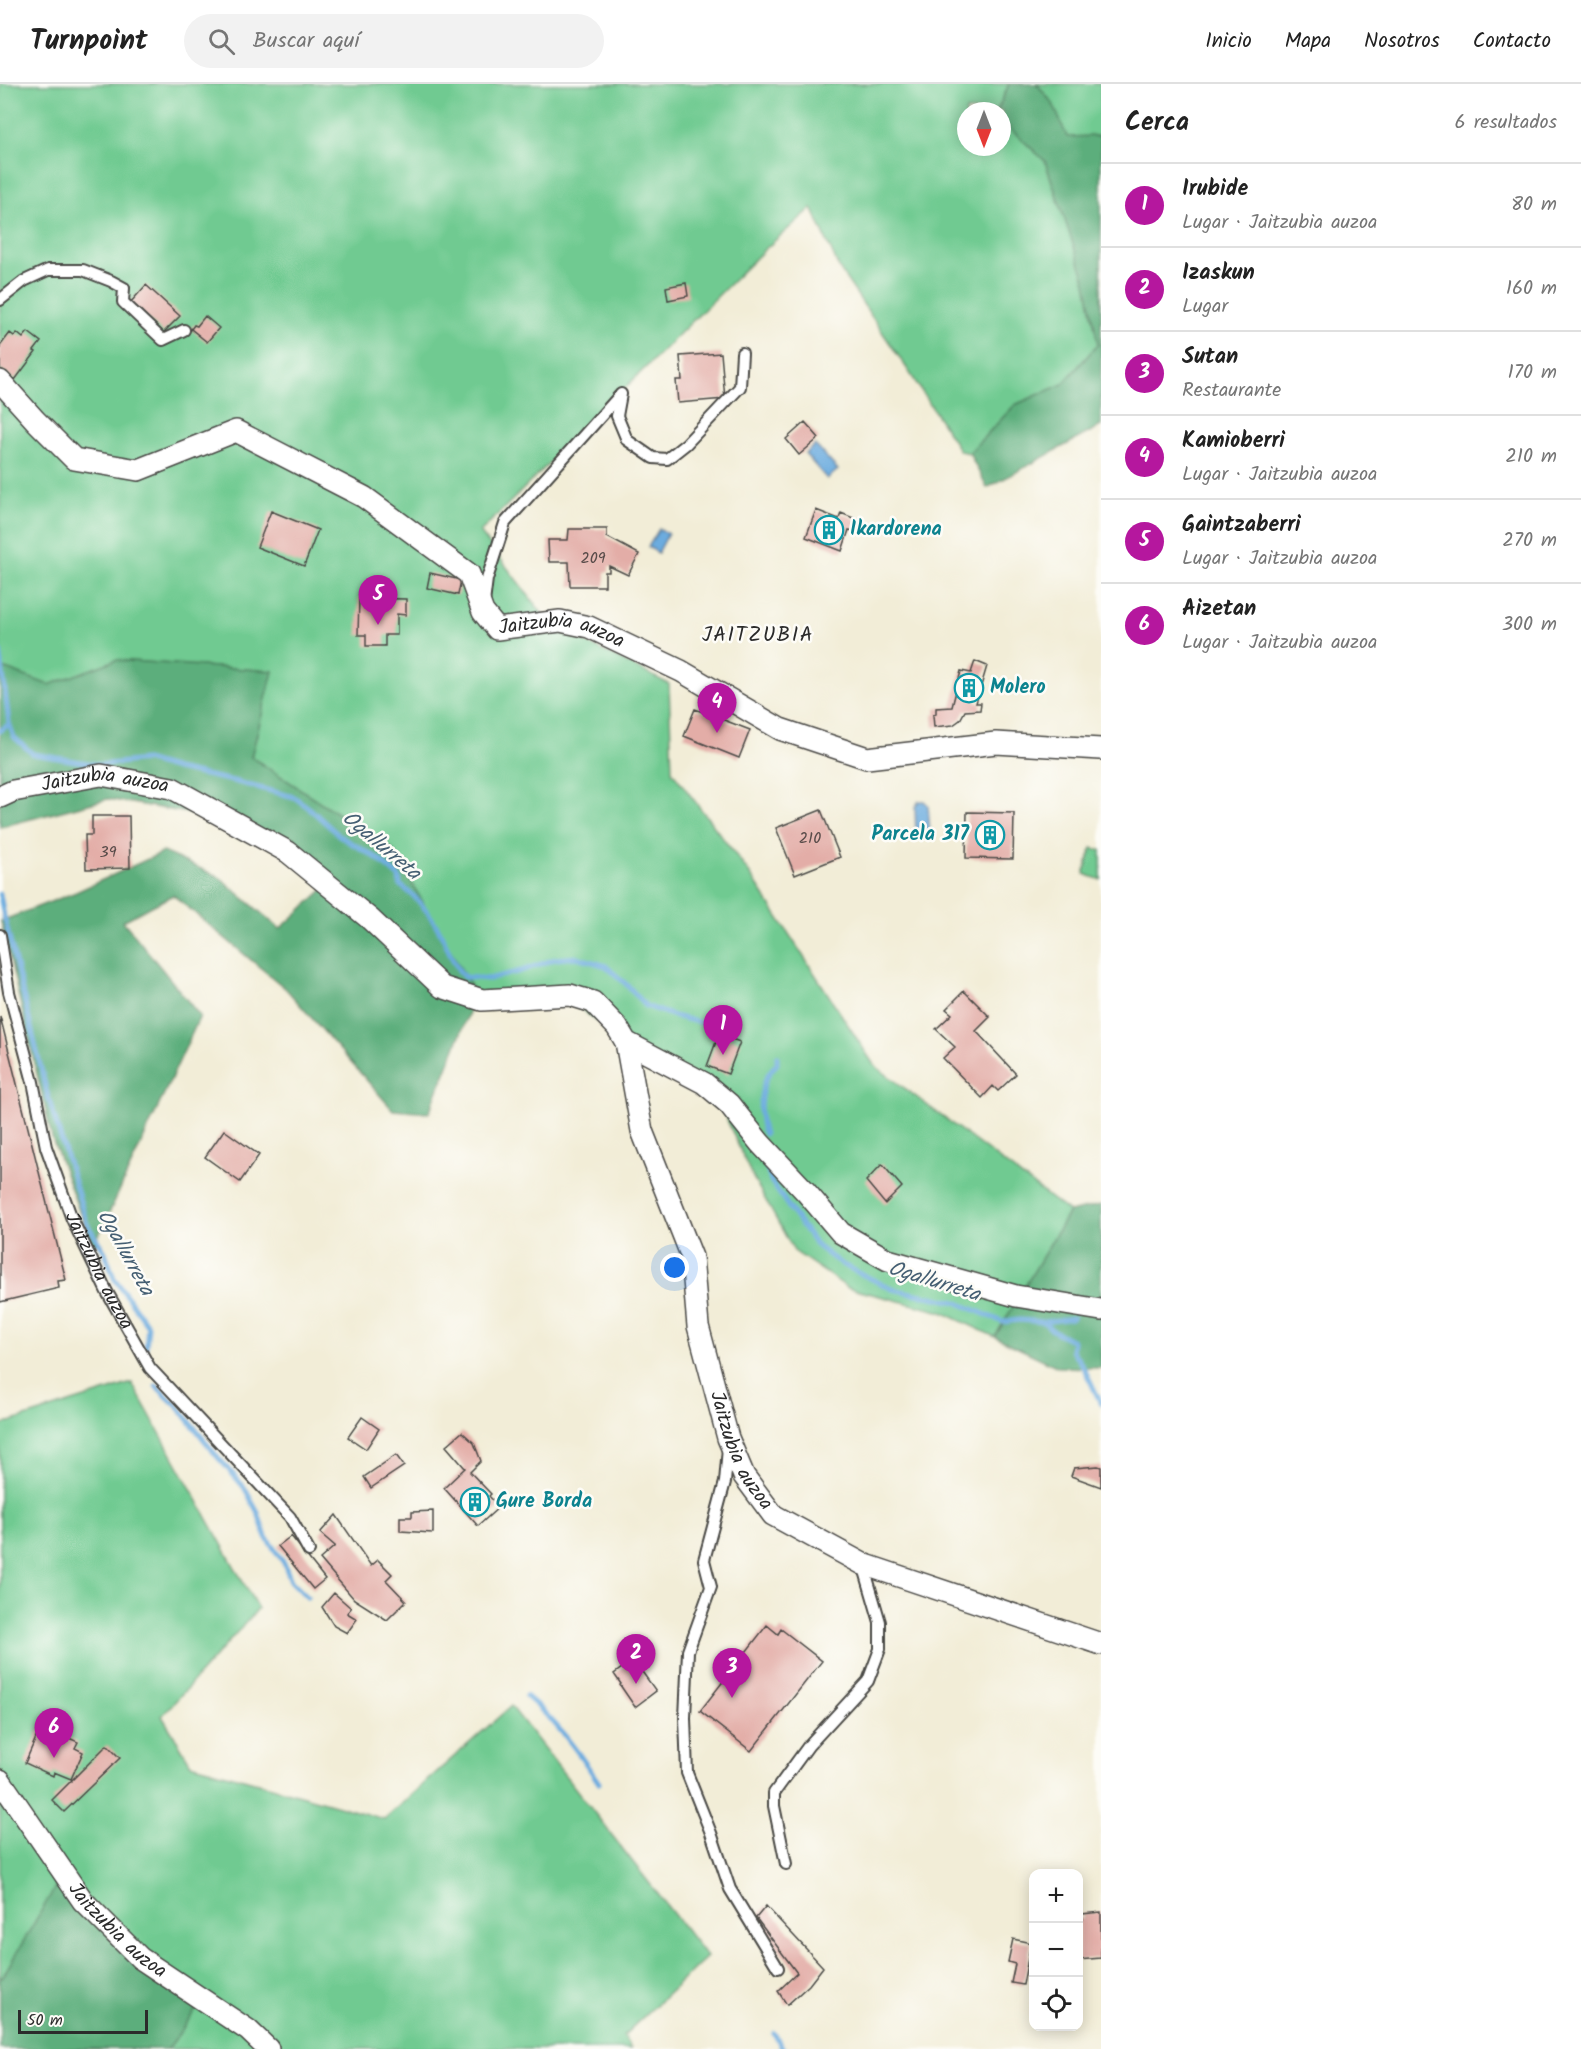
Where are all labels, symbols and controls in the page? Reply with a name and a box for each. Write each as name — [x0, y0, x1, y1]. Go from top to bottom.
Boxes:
search box — [184, 14, 604, 68]
text: Turnpoint — [30, 19, 148, 64]
text: Buscar aquí — [253, 24, 360, 59]
icon: search — [205, 25, 238, 58]
text: Inicio — [1205, 25, 1252, 58]
text: Mapa — [1285, 25, 1331, 58]
text: Nosotros — [1364, 25, 1440, 58]
text: Contacto — [1473, 25, 1551, 58]
north arrow — [957, 102, 1011, 156]
text: Cerca — [1125, 102, 1189, 144]
text: 6 resultados — [1455, 107, 1557, 139]
text: Irubide — [1182, 172, 1248, 207]
text: 1 — [1141, 189, 1148, 221]
text: 80 m — [1511, 189, 1557, 221]
text: Lugar · Jaitzubia auzoa — [1182, 207, 1377, 239]
text: Izaskun — [1182, 256, 1255, 291]
text: 2 — [1139, 273, 1150, 305]
text: 160 m — [1506, 273, 1557, 305]
text: Lugar — [1182, 291, 1228, 323]
text: Sutan — [1182, 340, 1238, 375]
text: 3 — [1139, 357, 1150, 389]
text: 170 m — [1508, 357, 1557, 389]
text: Restaurante — [1182, 375, 1281, 407]
text: Kamioberri — [1182, 424, 1285, 459]
text: 4 — [1139, 441, 1150, 473]
text: 210 m — [1505, 441, 1557, 473]
text: Lugar · Jaitzubia auzoa — [1182, 459, 1377, 491]
text: Gaintzaberri — [1182, 508, 1301, 543]
building icon: Ikardorena — [813, 514, 845, 546]
place label: Ikardorena — [850, 514, 942, 546]
text: 5 — [1139, 525, 1150, 557]
text: 270 m — [1502, 525, 1557, 557]
text: Lugar · Jaitzubia auzoa — [1182, 543, 1377, 575]
house number: 209 — [580, 546, 606, 571]
pin: 5 — [358, 576, 398, 625]
text: Aizetan — [1182, 592, 1256, 627]
street label: Jaitzubia auzoa — [497, 605, 630, 658]
text: 6 — [1139, 609, 1150, 641]
text: 300 m — [1502, 609, 1557, 641]
district label: JAITZUBIA — [702, 619, 814, 652]
text: Lugar · Jaitzubia auzoa — [1182, 627, 1377, 659]
building icon: Molero — [953, 672, 985, 704]
place label: Molero — [990, 672, 1046, 704]
pin: 4 — [698, 684, 736, 733]
street label: Jaitzubia auzoa — [39, 759, 171, 803]
water label: Ogallurreta — [334, 803, 429, 890]
place label: Parcela 317 — [871, 819, 970, 851]
building icon: Parcela 317 — [974, 819, 1006, 851]
house number: 210 — [799, 826, 821, 851]
house number: 39 — [100, 840, 117, 865]
pin: 1 — [704, 1006, 742, 1055]
water label: Ogallurreta — [88, 1204, 163, 1303]
street label: Jaitzubia auzoa — [55, 1208, 141, 1336]
water label: Ogallurreta — [884, 1252, 985, 1312]
your location — [660, 1253, 689, 1282]
street label: Jaitzubia auzoa — [700, 1388, 781, 1518]
building icon: Gure Borda — [459, 1486, 491, 1518]
place label: Gure Borda — [496, 1486, 592, 1518]
pin: 2 — [616, 1634, 656, 1684]
pin: 3 — [712, 1648, 752, 1698]
pin: 6 — [34, 1708, 74, 1758]
map controls — [1029, 1869, 1083, 2031]
button: + — [1029, 1869, 1083, 1923]
street label: Jaitzubia auzoa — [59, 1876, 173, 1987]
button: − — [1029, 1923, 1083, 1977]
button: locate — [1029, 1977, 1083, 2031]
scale bar — [18, 2007, 148, 2034]
text: 50 m — [27, 2008, 63, 2033]

